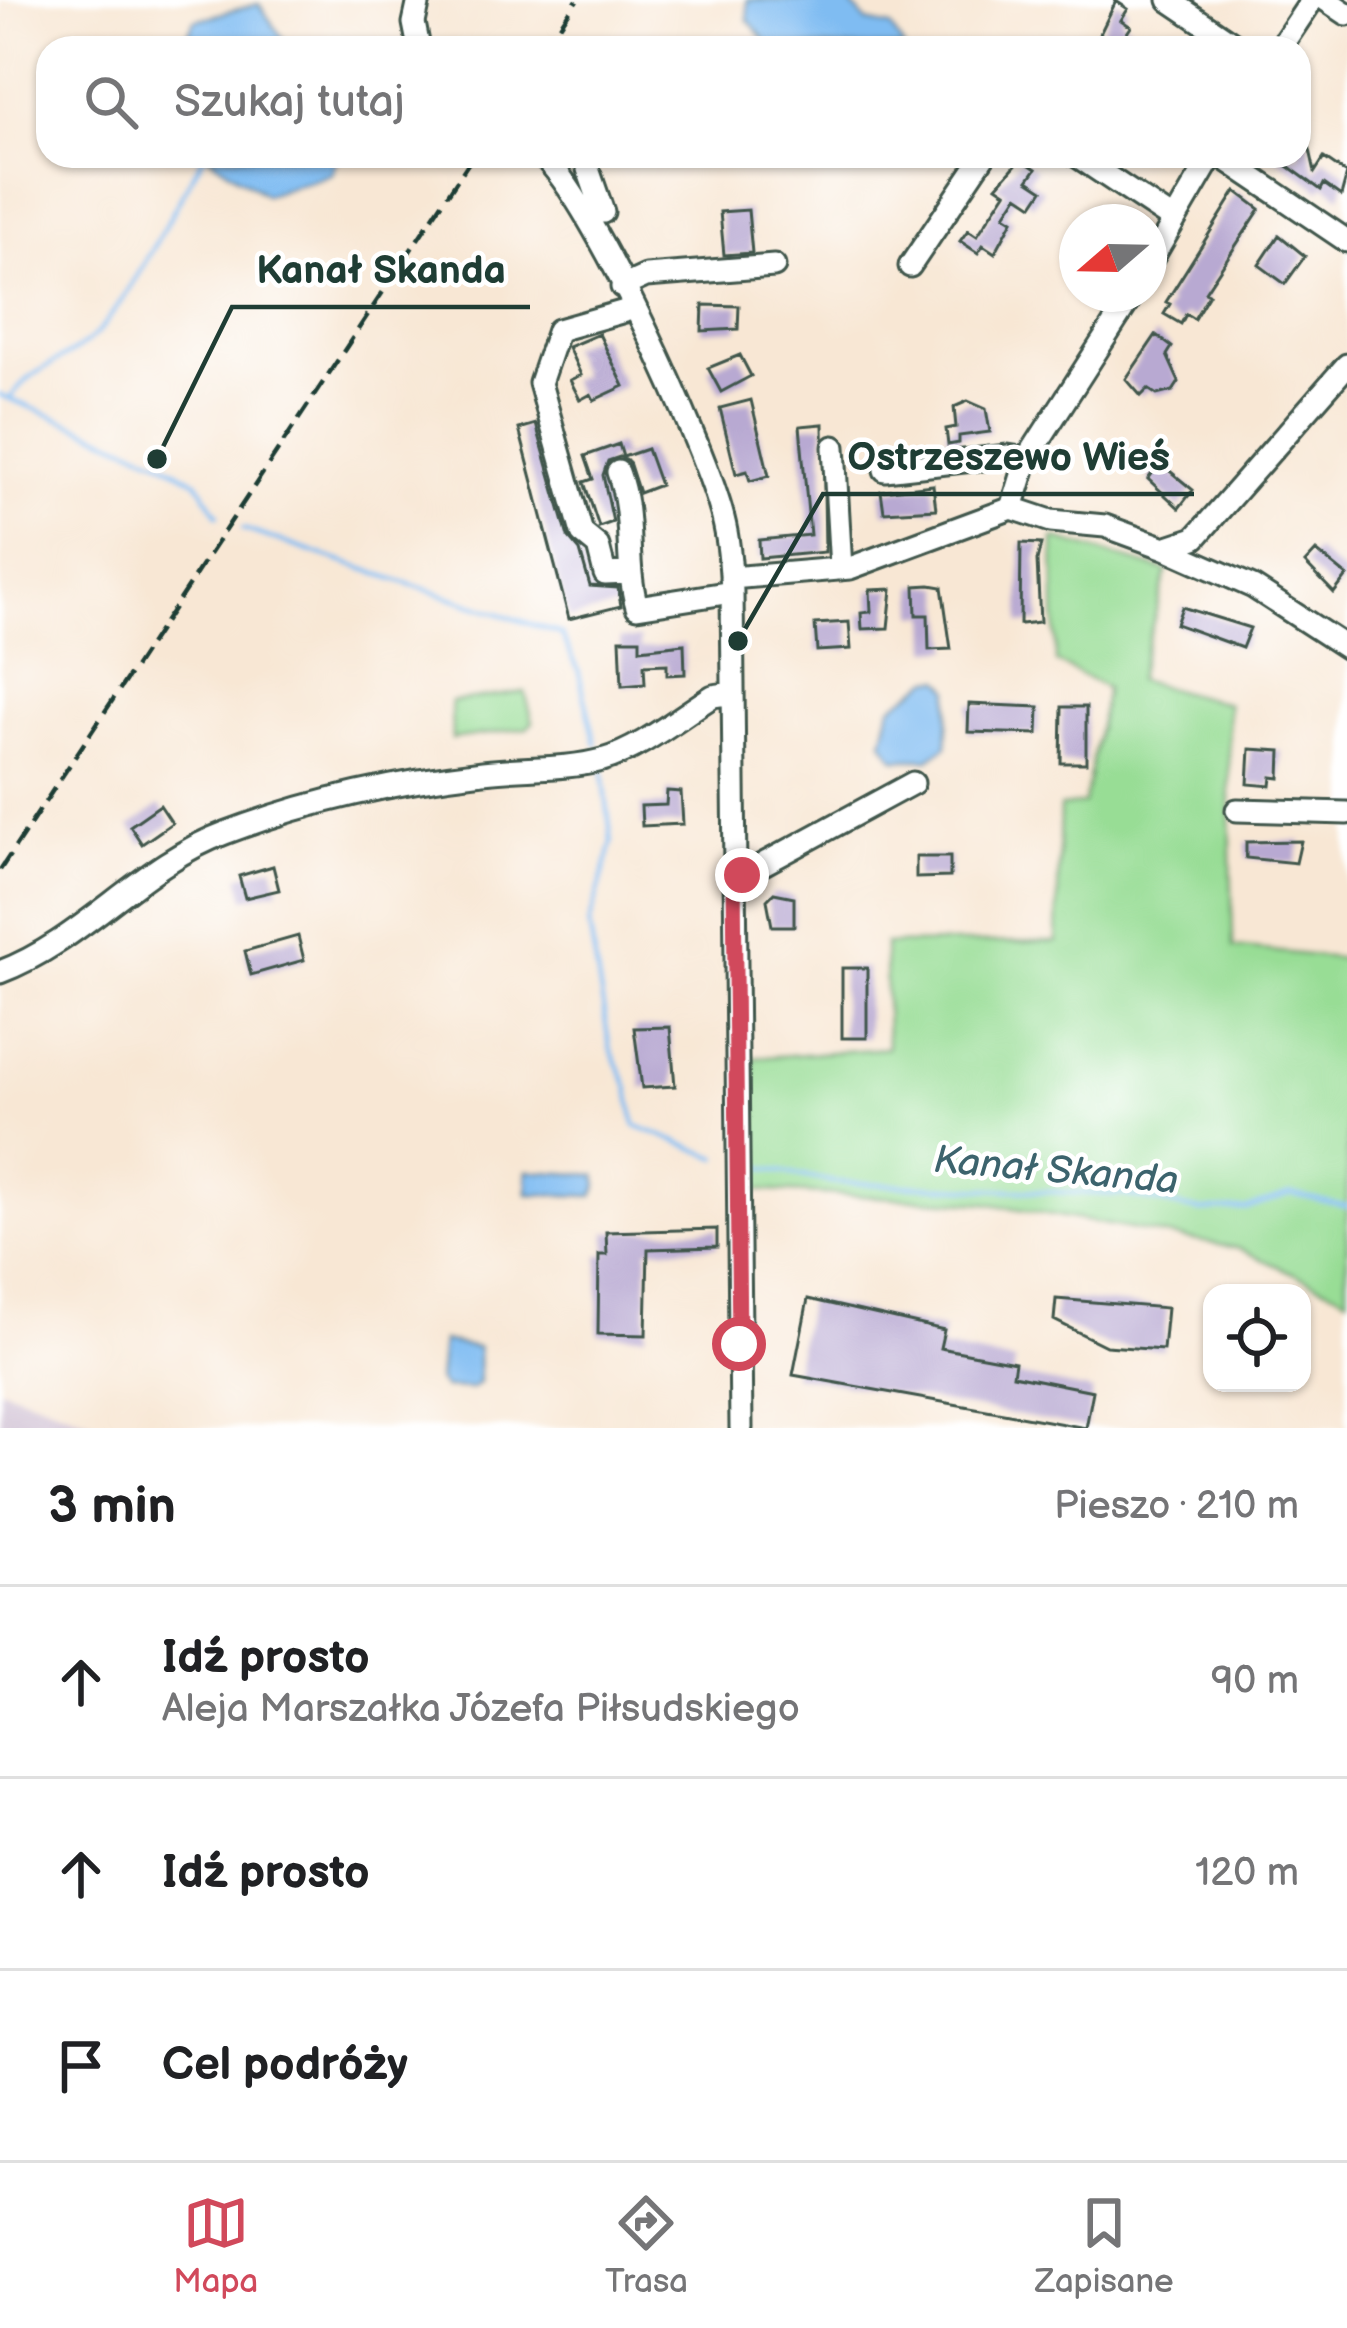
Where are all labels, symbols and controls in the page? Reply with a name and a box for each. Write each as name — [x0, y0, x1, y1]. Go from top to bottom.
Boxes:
search box — [36, 36, 1311, 168]
icon: search — [78, 69, 144, 135]
text: Szukaj tutaj — [174, 75, 405, 130]
north arrow — [1059, 204, 1167, 312]
callout: Kanał Skanda — [232, 232, 530, 307]
text: Kanał Skanda — [256, 248, 506, 295]
callout: Ostrzeszewo Wieś — [823, 419, 1194, 494]
text: Ostrzeszewo Wieś — [848, 435, 1170, 482]
route end — [715, 848, 769, 902]
water label: Kanał Skanda — [932, 1137, 1180, 1205]
map controls — [1203, 1284, 1311, 1392]
button: locate — [1203, 1284, 1311, 1392]
route start — [712, 1317, 766, 1371]
text: 3 min — [48, 1476, 176, 1537]
text: Pieszo · 210 m — [1054, 1483, 1299, 1530]
text: Idź prosto — [162, 1631, 370, 1686]
icon: ahead — [48, 1649, 114, 1715]
text: 90 m — [1211, 1658, 1299, 1705]
text: Aleja Marszałka Józefa Piłsudskiego — [162, 1686, 800, 1733]
icon: ahead — [48, 1841, 114, 1907]
text: Idź prosto — [162, 1846, 370, 1901]
text: 120 m — [1195, 1850, 1299, 1897]
icon: arrive — [48, 2033, 114, 2099]
text: Cel podróży — [162, 2038, 408, 2093]
tab: Mapa — [173, 2190, 258, 2302]
tab: Trasa — [605, 2190, 688, 2302]
tab: Zapisane — [1035, 2190, 1174, 2302]

